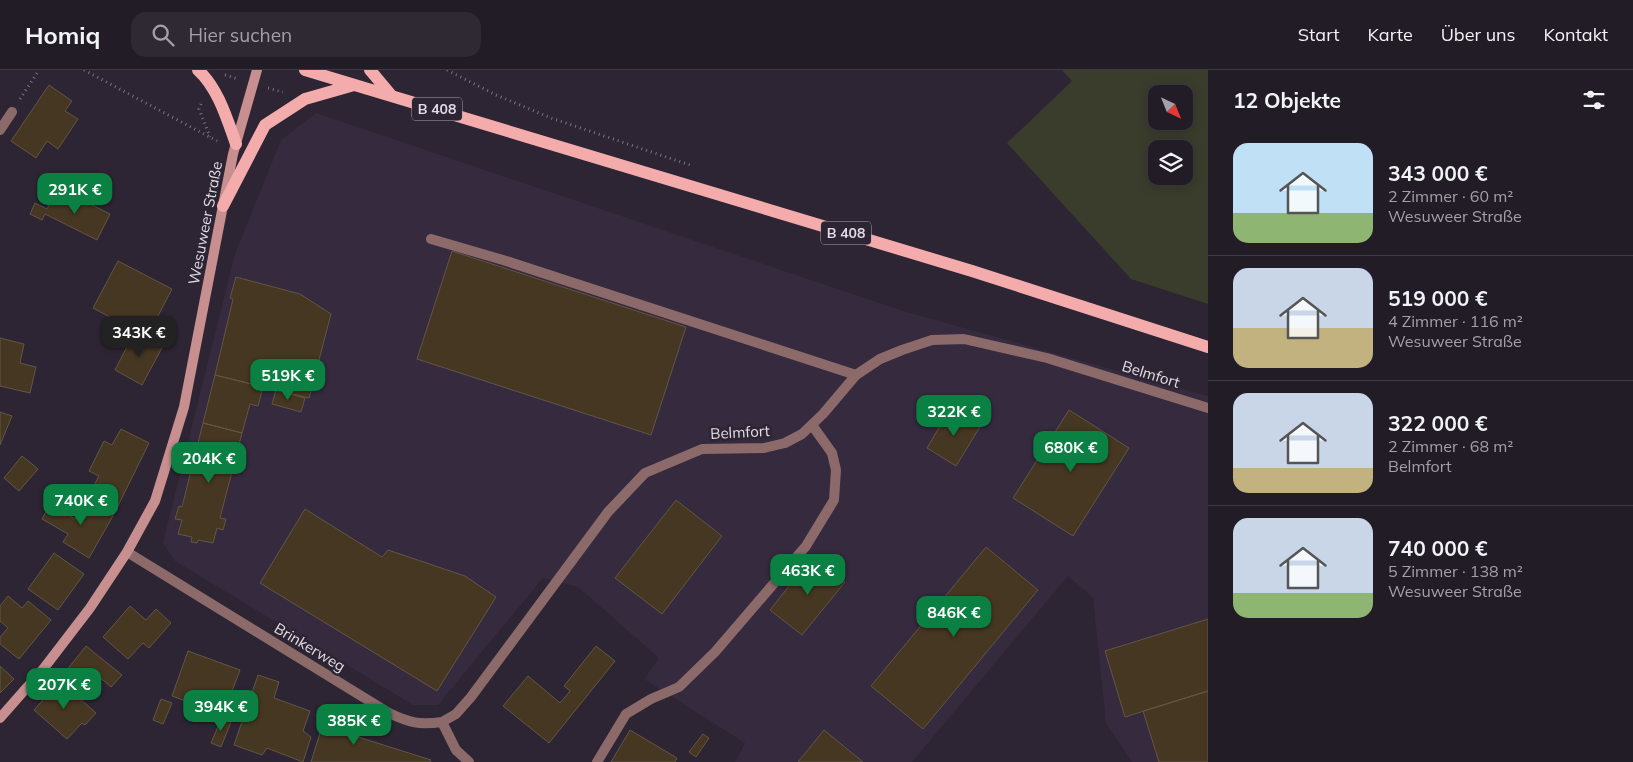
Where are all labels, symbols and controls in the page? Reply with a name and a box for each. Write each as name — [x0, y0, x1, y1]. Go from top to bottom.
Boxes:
search box — [131, 12, 481, 57]
text: Homiq — [25, 20, 101, 50]
icon: search — [149, 21, 177, 49]
text: Hier suchen — [189, 23, 292, 47]
text: Start — [1298, 23, 1339, 46]
text: Karte — [1367, 23, 1413, 46]
text: Über uns — [1441, 23, 1516, 46]
text: Kontakt — [1544, 23, 1608, 46]
north arrow — [1148, 85, 1192, 130]
map controls — [1148, 85, 1193, 185]
icon: filters — [1580, 86, 1608, 114]
text: 12 Objekte — [1233, 87, 1341, 113]
road number: B 408 — [412, 98, 462, 120]
button: layers — [1148, 140, 1193, 185]
street label: Wesuweer Straße — [184, 160, 226, 286]
text: 343 000 € — [1388, 160, 1488, 186]
icon: home — [1273, 163, 1333, 223]
pin: 291K € — [34, 172, 116, 215]
text: 291K € — [48, 179, 102, 199]
text: 2 Zimmer · 60 m² — [1388, 186, 1513, 206]
text: Wesuweer Straße — [1388, 206, 1522, 226]
road number: B 408 — [821, 222, 871, 244]
text: 519 000 € — [1388, 285, 1488, 311]
icon: home — [1273, 288, 1333, 348]
text: 4 Zimmer · 116 m² — [1388, 311, 1523, 331]
pin: 343K € — [98, 316, 180, 358]
text: 343K € — [112, 322, 166, 342]
text: Wesuweer Straße — [1388, 331, 1522, 351]
street label: Belmfort — [1120, 356, 1182, 392]
pin: 519K € — [247, 358, 329, 401]
text: 519K € — [261, 365, 315, 385]
pin: 322K € — [913, 394, 995, 437]
text: 322K € — [927, 401, 981, 421]
text: 322 000 € — [1388, 410, 1488, 436]
icon: home — [1273, 413, 1333, 473]
street label: Belmfort — [710, 421, 770, 443]
pin: 680K € — [1030, 430, 1112, 473]
text: 2 Zimmer · 68 m² — [1388, 436, 1513, 456]
text: 680K € — [1044, 437, 1098, 457]
pin: 204K € — [168, 442, 250, 484]
text: 204K € — [182, 448, 236, 468]
text: Belmfort — [1388, 456, 1452, 476]
pin: 740K € — [40, 484, 122, 526]
text: 740K € — [54, 490, 108, 510]
text: 740 000 € — [1388, 535, 1488, 561]
icon: home — [1273, 538, 1333, 598]
pin: 463K € — [767, 554, 849, 596]
text: 463K € — [781, 560, 835, 580]
text: 5 Zimmer · 138 m² — [1388, 561, 1523, 581]
text: Wesuweer Straße — [1388, 581, 1522, 601]
pin: 846K € — [913, 596, 995, 638]
text: 846K € — [927, 602, 981, 622]
street label: Brinkerweg — [271, 618, 349, 676]
pin: 207K € — [23, 668, 105, 710]
text: 207K € — [37, 674, 91, 694]
pin: 394K € — [180, 690, 262, 732]
text: 394K € — [194, 696, 248, 716]
pin: 385K € — [313, 704, 395, 746]
text: 385K € — [327, 710, 381, 730]

